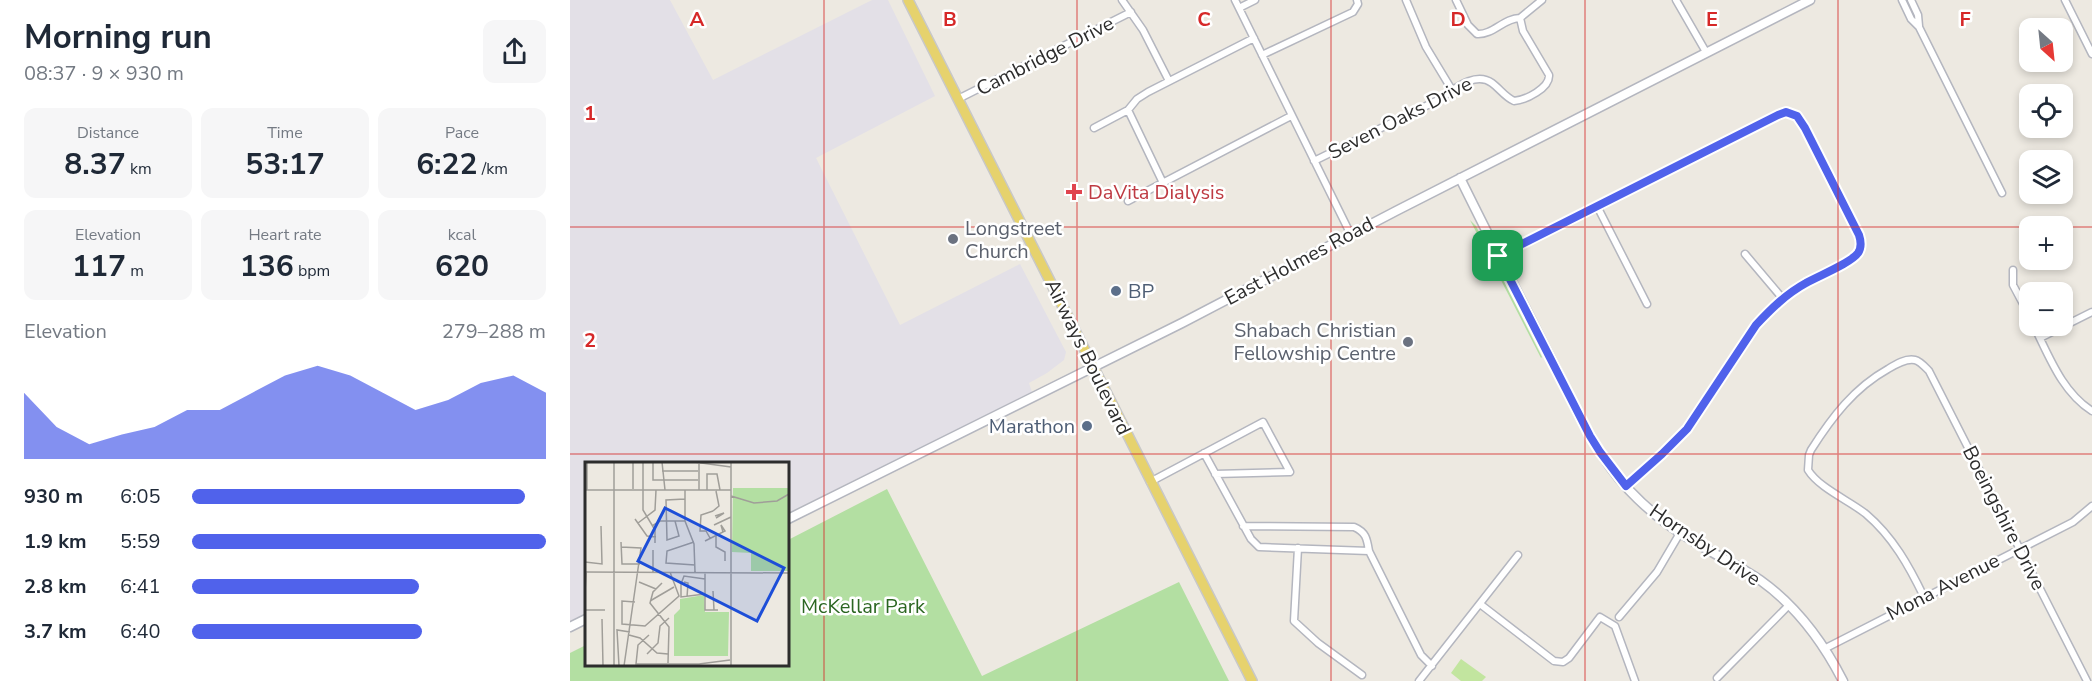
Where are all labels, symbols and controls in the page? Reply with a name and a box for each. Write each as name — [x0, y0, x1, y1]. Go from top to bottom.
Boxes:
text: A — [690, 6, 705, 33]
text: B — [943, 6, 957, 33]
text: C — [1197, 6, 1211, 33]
text: D — [1450, 6, 1466, 33]
text: E — [1706, 6, 1718, 33]
text: F — [1959, 6, 1971, 33]
street label: Cambridge Drive — [972, 10, 1118, 102]
text: Morning run — [24, 15, 212, 60]
north arrow — [2019, 18, 2073, 72]
map controls — [2019, 18, 2073, 336]
button: share — [483, 20, 546, 83]
text: 08:37 · 9 × 930 m — [24, 60, 184, 87]
street label: Seven Oaks Drive — [1323, 70, 1477, 166]
button: locate — [2019, 84, 2073, 138]
text: 1 — [584, 100, 596, 127]
text: Distance — [77, 122, 139, 144]
text: Time — [267, 122, 303, 144]
text: Pace — [445, 122, 479, 144]
text: 8.37 — [64, 144, 126, 185]
text: 53:17 — [245, 144, 325, 185]
text: 6:22 — [416, 144, 478, 185]
button: layers — [2019, 150, 2073, 204]
text: km — [126, 158, 152, 180]
text: /km — [478, 158, 508, 180]
place label: DaVita Dialysis — [1088, 179, 1224, 206]
marker: DaVita Dialysis — [1065, 183, 1083, 201]
street label: East Holmes Road — [1220, 210, 1378, 312]
place label: Longstreet Church — [965, 215, 1063, 265]
button: + — [2019, 216, 2073, 270]
text: Elevation — [75, 224, 141, 246]
text: Heart rate — [248, 224, 322, 246]
text: kcal — [448, 224, 476, 246]
pin — [1472, 230, 1523, 281]
marker: Longstreet Church — [946, 232, 960, 246]
icon: arrive — [1481, 239, 1514, 272]
text: 117 — [72, 246, 126, 287]
text: 136 — [240, 246, 294, 287]
text: 620 — [435, 246, 489, 287]
text: m — [126, 260, 144, 282]
text: bpm — [294, 260, 330, 282]
street label: Airways Boulevard — [1038, 274, 1138, 440]
place label: BP — [1128, 278, 1155, 305]
button: − — [2019, 282, 2073, 336]
marker: BP — [1109, 284, 1123, 298]
place label: Shabach Christian Fellowship Centre — [1234, 317, 1396, 367]
text: Elevation — [24, 318, 107, 345]
text: 279–288 m — [442, 318, 546, 345]
text: 2 — [584, 327, 596, 354]
marker: Shabach Christian Fellowship Centre — [1401, 335, 1415, 349]
place label: Marathon — [989, 413, 1075, 440]
marker: Marathon — [1080, 419, 1094, 433]
street label: Boeingshire Drive — [1956, 441, 2052, 595]
inset map — [585, 462, 789, 666]
text: 930 m — [24, 483, 83, 510]
text: 6:05 — [120, 483, 161, 510]
street label: Hornsby Drive — [1644, 498, 1766, 592]
text: 1.9 km — [24, 528, 87, 555]
text: 5:59 — [120, 528, 161, 555]
street label: Mona Avenue — [1882, 547, 2004, 627]
text: 2.8 km — [24, 573, 87, 600]
text: 6:41 — [120, 573, 161, 600]
park label: McKellar Park — [801, 593, 926, 620]
text: 3.7 km — [24, 618, 87, 645]
text: 6:40 — [120, 618, 161, 645]

